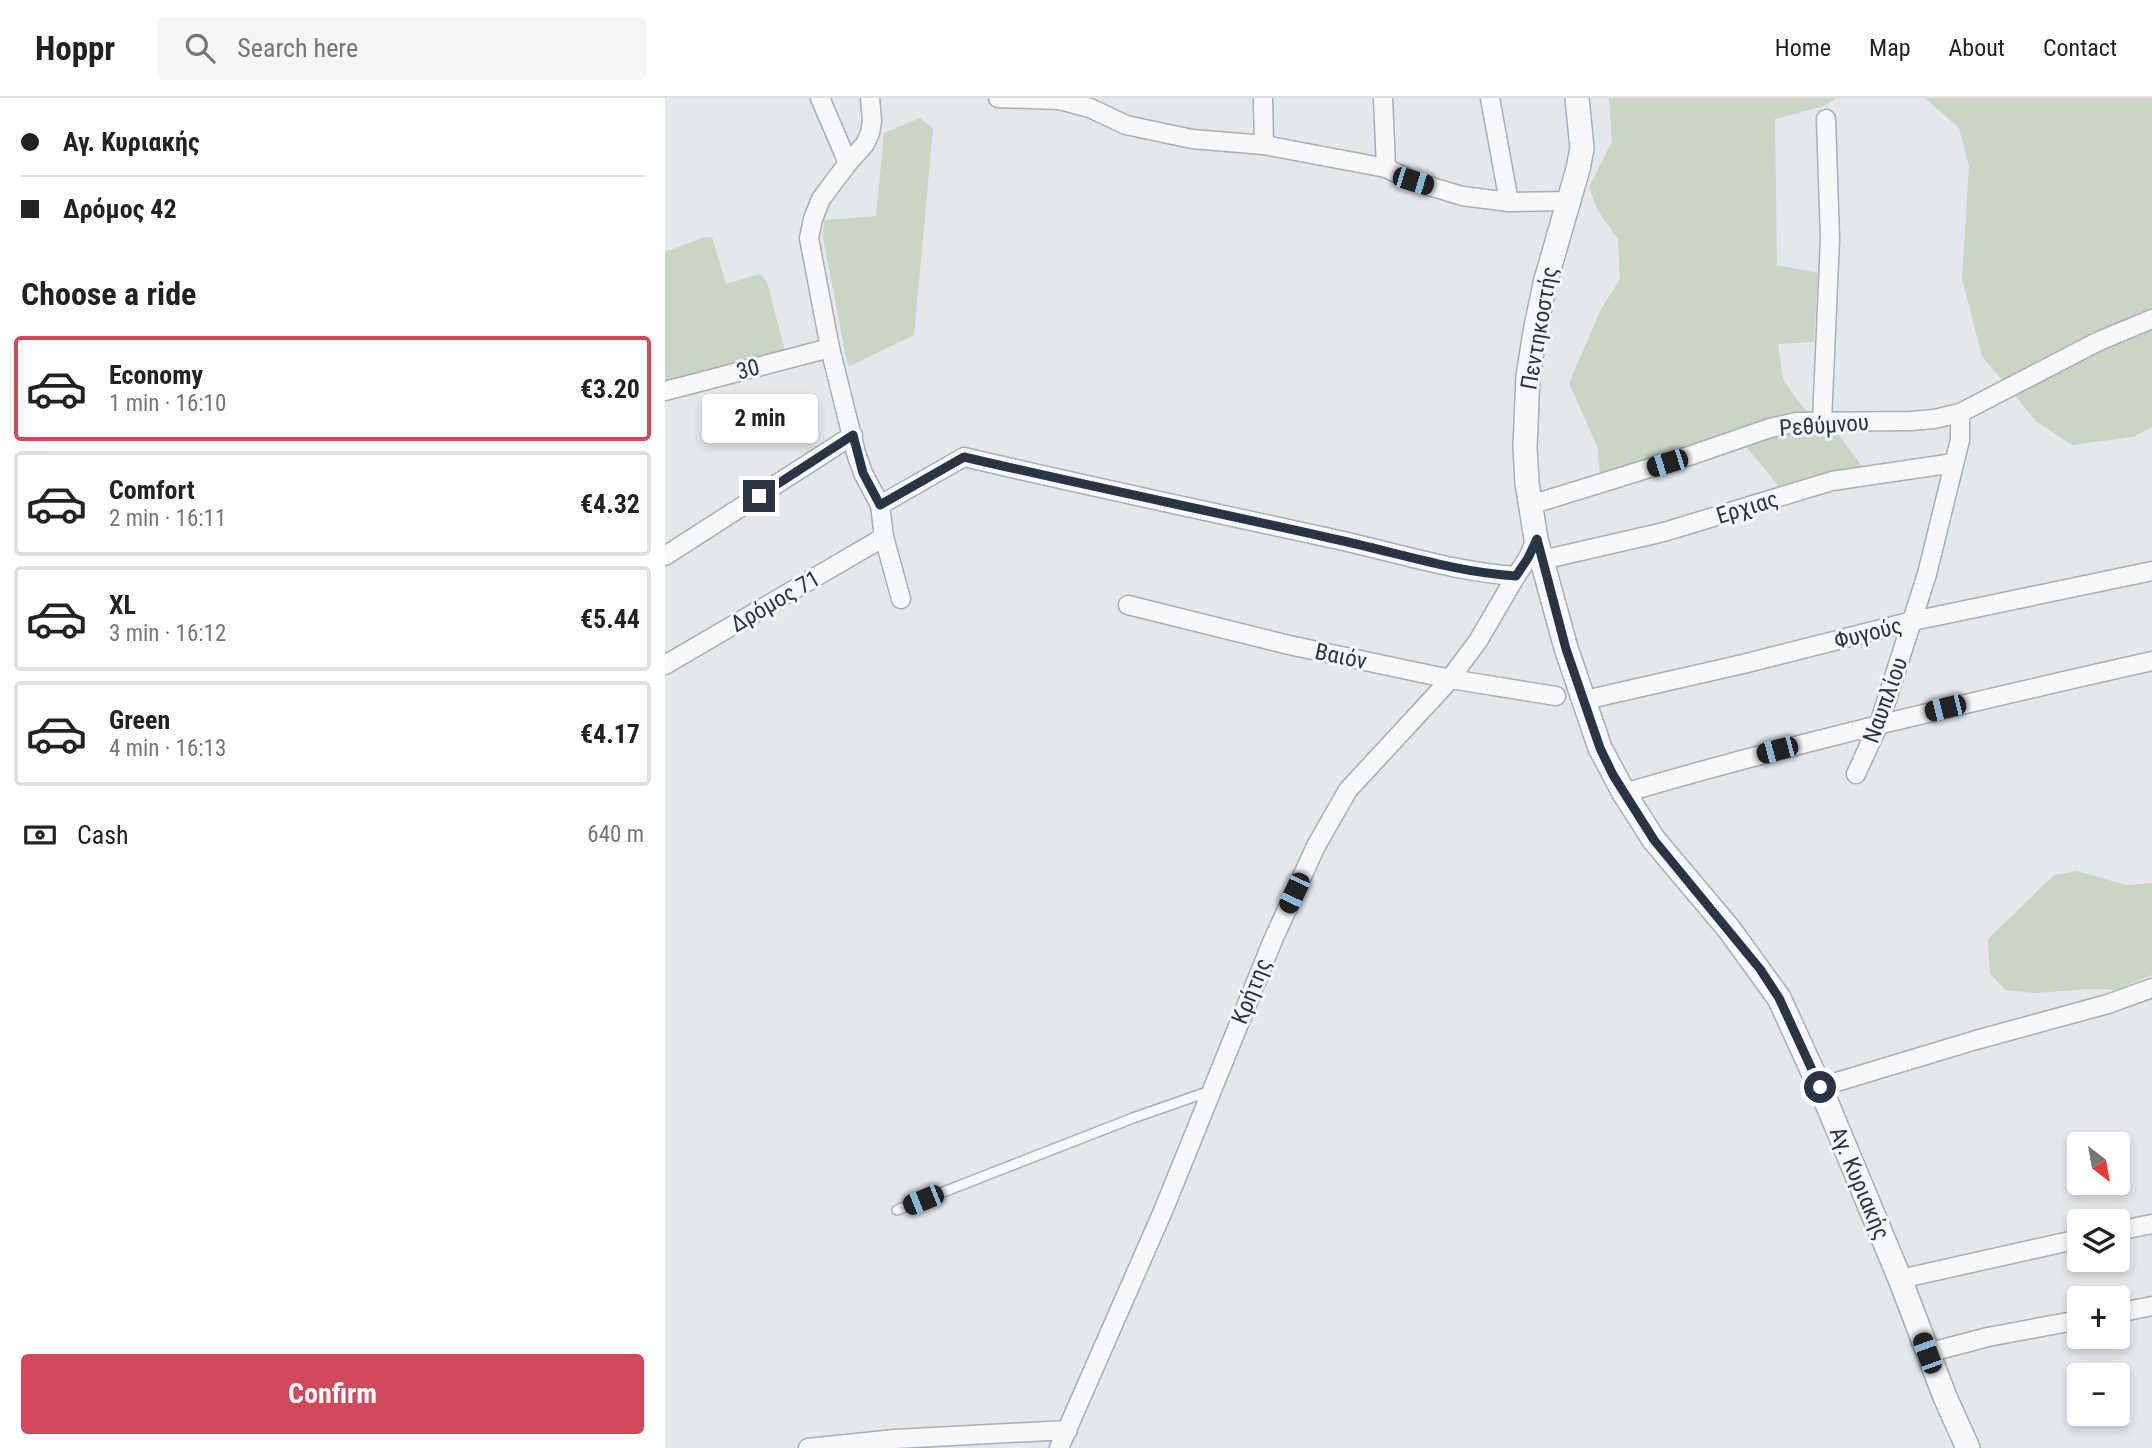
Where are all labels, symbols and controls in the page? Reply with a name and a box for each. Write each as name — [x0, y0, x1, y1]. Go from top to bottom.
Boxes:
search box — [157, 17, 647, 80]
text: Hoppr — [35, 29, 115, 68]
icon: search — [181, 29, 219, 67]
text: Search here — [237, 33, 358, 63]
text: Home — [1775, 34, 1831, 62]
text: Map — [1869, 34, 1911, 62]
text: About — [1949, 34, 2005, 62]
text: Contact — [2043, 34, 2117, 62]
text: Αγ. Κυριακής — [63, 127, 200, 157]
car — [1390, 165, 1437, 197]
text: Δρόμος 42 — [63, 194, 177, 224]
street label: Πεντηκοστής — [1515, 264, 1564, 392]
text: Choose a ride — [21, 275, 196, 313]
street label: 30 — [734, 354, 763, 385]
icon: car — [25, 357, 88, 420]
text: Economy — [109, 360, 203, 390]
text: €3.20 — [580, 374, 640, 404]
text: 1 min · 16:10 — [109, 390, 226, 417]
callout: 2 min — [701, 394, 817, 444]
text: 2 min — [734, 405, 786, 432]
street label: Ρεθύμνου — [1778, 409, 1870, 442]
car — [1644, 447, 1691, 479]
icon: car — [25, 472, 88, 535]
text: Comfort — [109, 475, 195, 505]
route end — [743, 480, 775, 512]
street label: Ερχιας — [1713, 485, 1781, 530]
text: €4.32 — [580, 489, 640, 519]
text: 2 min · 16:11 — [109, 505, 226, 532]
street label: Δρόμος 71 — [726, 565, 825, 638]
icon: car — [25, 587, 88, 650]
text: XL — [109, 590, 136, 620]
text: €5.44 — [580, 604, 640, 634]
street label: Φυγούς — [1831, 612, 1905, 655]
text: 3 min · 16:12 — [109, 620, 226, 647]
street label: Βαιόν — [1313, 638, 1369, 675]
street label: Ναυπλίου — [1857, 654, 1913, 747]
car — [1923, 693, 1968, 723]
icon: car — [25, 702, 88, 765]
text: Green — [109, 705, 170, 735]
text: €4.17 — [580, 719, 640, 749]
car — [1754, 734, 1801, 766]
text: 4 min · 16:13 — [109, 735, 226, 762]
icon: cash — [21, 816, 59, 854]
text: Cash — [77, 820, 129, 850]
text: 640 m — [587, 821, 644, 848]
car — [1276, 870, 1313, 916]
street label: Κρήτης — [1226, 954, 1277, 1028]
route start — [1804, 1071, 1836, 1103]
street label: Αγ. Κυριακής — [1824, 1123, 1895, 1244]
north arrow — [2067, 1132, 2130, 1195]
map controls — [2067, 1132, 2130, 1426]
car — [900, 1182, 947, 1218]
button: layers — [2067, 1209, 2130, 1272]
button: + — [2067, 1286, 2130, 1349]
car — [1910, 1330, 1945, 1376]
button: Confirm — [21, 1354, 644, 1434]
button: − — [2067, 1363, 2130, 1426]

